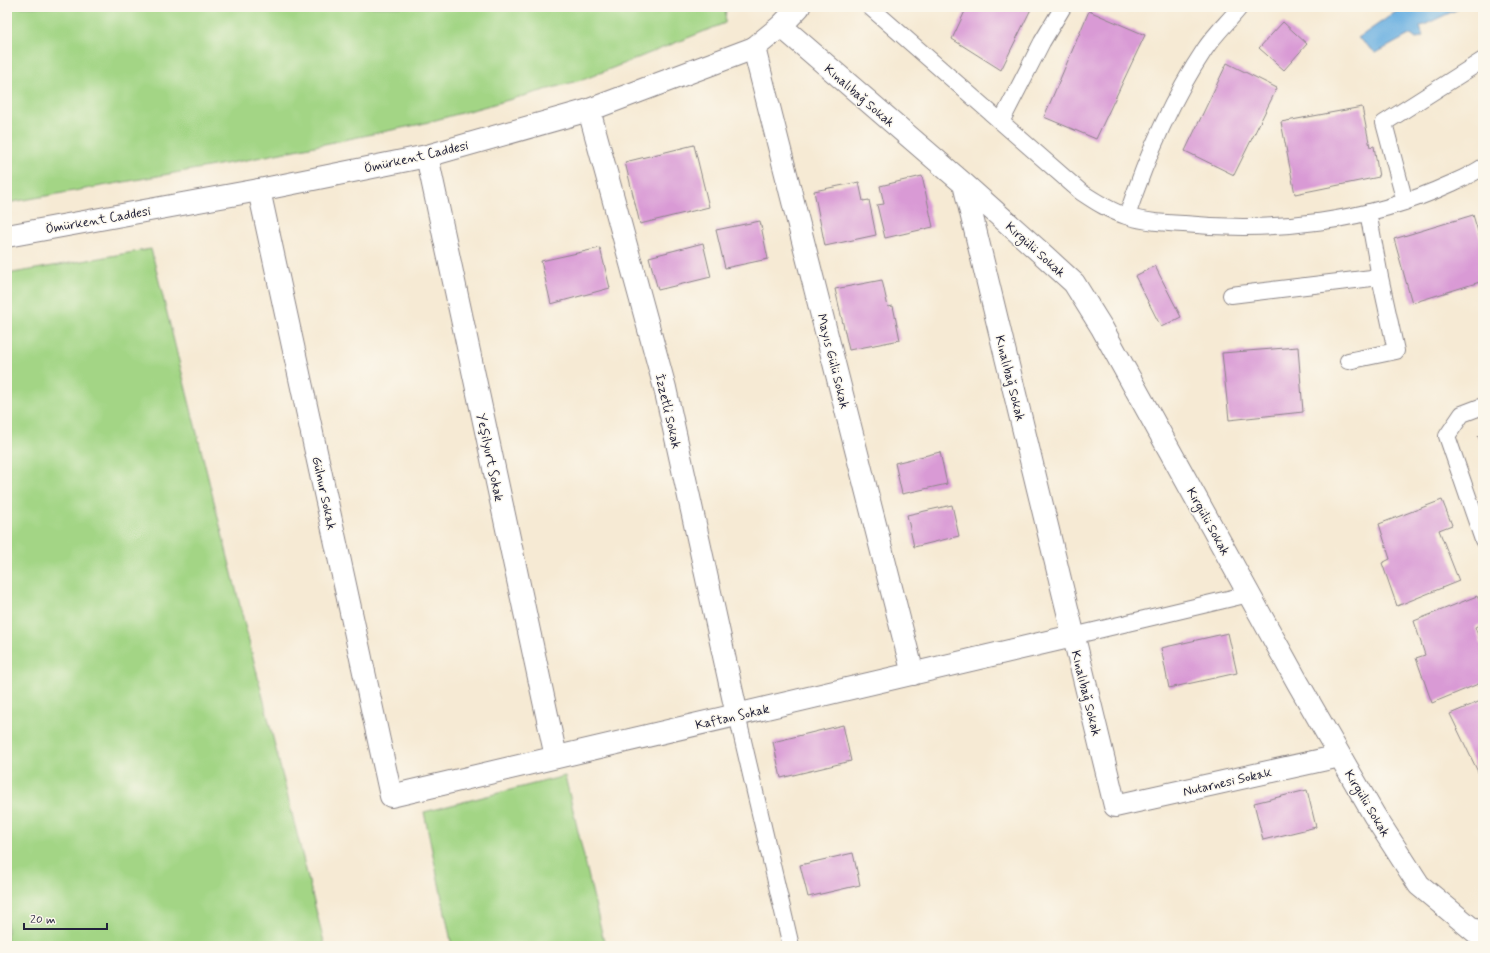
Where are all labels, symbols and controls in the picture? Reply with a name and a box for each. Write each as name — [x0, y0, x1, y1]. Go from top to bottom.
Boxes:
street label: Kınalıbağ Sokak — [820, 61, 898, 132]
street label: Ömürkent Caddesi — [363, 137, 470, 178]
street label: Ömürkent Caddesi — [44, 203, 152, 238]
street label: Kirgülü Sokak — [1001, 219, 1069, 283]
street label: Mayıs Gülü Sokak — [813, 312, 853, 411]
street label: Kınalıbağ Sokak — [991, 334, 1029, 424]
street label: İzzetli Sokak — [651, 372, 685, 451]
street label: Yeşilyurt Sokak — [472, 412, 507, 503]
street label: Gülnur Sokak — [307, 455, 340, 532]
street label: Kirgülü Sokak — [1181, 485, 1234, 560]
street label: Kınalıbağ Sokak — [1067, 649, 1105, 739]
street label: Kaftan Sokak — [694, 701, 771, 734]
street label: Nutarnesi Sokak — [1181, 764, 1274, 801]
street label: Kirgülü Sokak — [1339, 767, 1394, 841]
scale bar — [24, 905, 107, 931]
text: 20 m — [30, 912, 56, 928]

